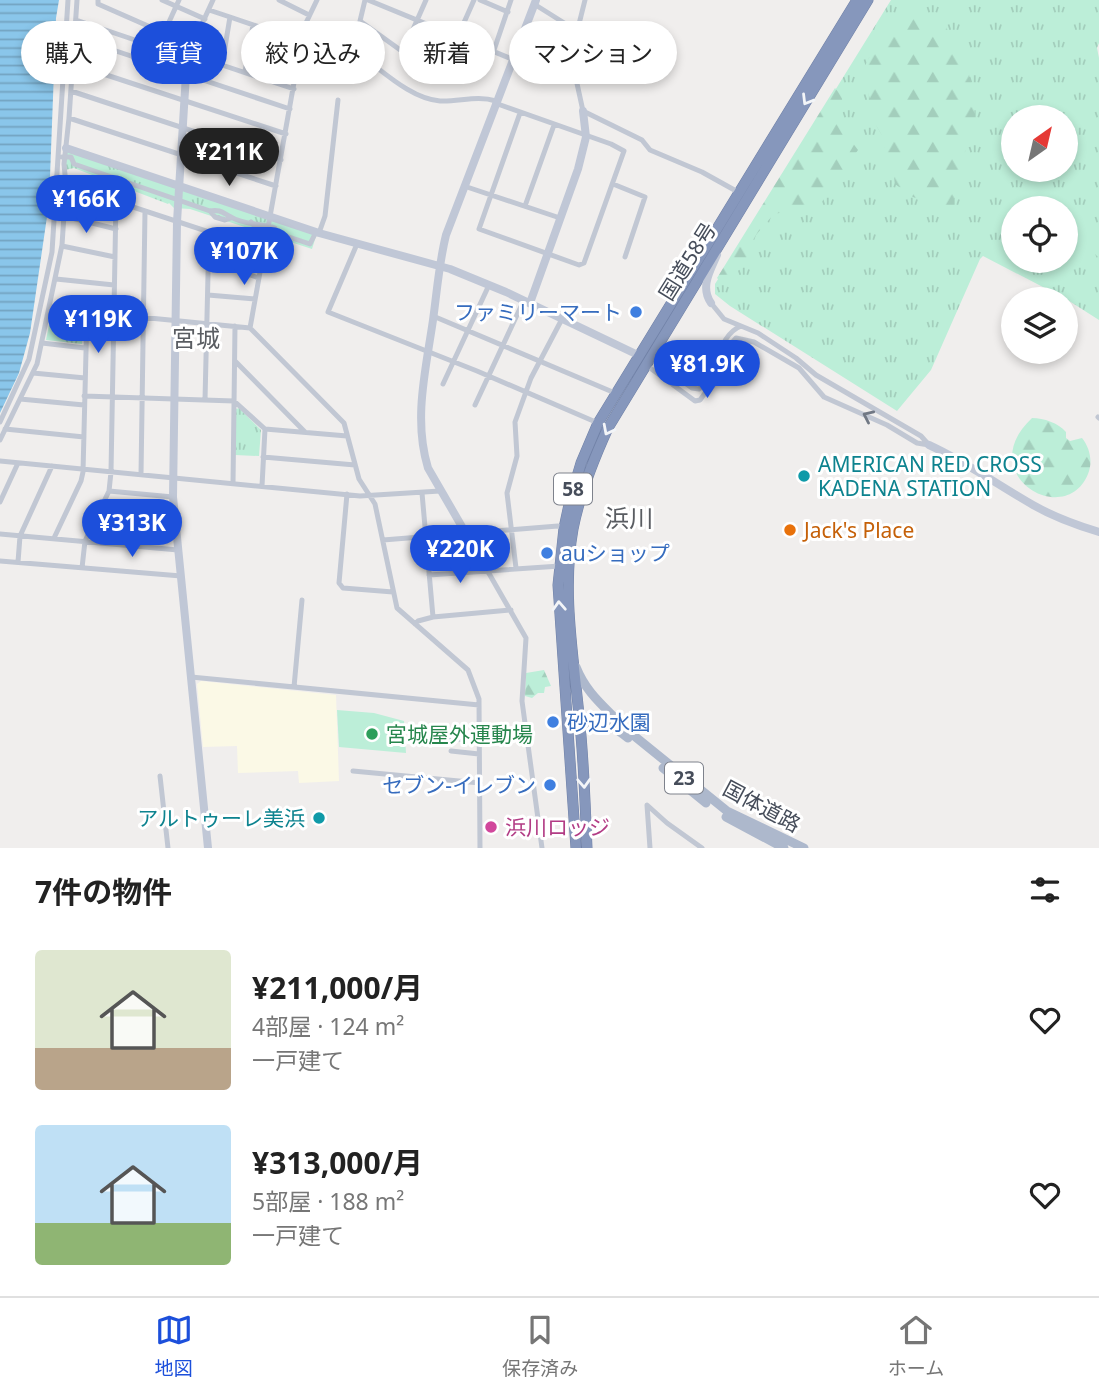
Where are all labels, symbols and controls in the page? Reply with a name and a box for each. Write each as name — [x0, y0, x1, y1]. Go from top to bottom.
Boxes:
chip: 購入 — [21, 21, 117, 84]
chip: 賃貸 — [131, 21, 227, 84]
chip: 絞り込み — [241, 21, 385, 84]
chip: 新着 — [399, 21, 495, 84]
chip: マンション — [509, 21, 677, 84]
one-way arrow — [803, 93, 816, 106]
north arrow — [1001, 105, 1078, 182]
map controls — [1001, 105, 1078, 364]
pin: ¥211K — [180, 128, 278, 188]
text: ¥211K — [195, 135, 263, 167]
pin: ¥166K — [37, 176, 135, 235]
text: ¥166K — [52, 182, 120, 214]
button: locate — [1001, 196, 1078, 273]
street label: 国道58号 — [652, 217, 722, 305]
pin: ¥107K — [195, 228, 293, 287]
text: ¥107K — [210, 234, 278, 266]
button: layers — [1001, 287, 1078, 364]
pin: ¥119K — [49, 296, 147, 355]
place label: ファミリーマート — [454, 298, 622, 326]
text: ¥119K — [64, 302, 132, 334]
marker: ファミリーマート — [628, 304, 644, 320]
district label: 宮城 — [172, 321, 220, 354]
pin: ¥81.9K — [650, 340, 764, 400]
text: ¥81.9K — [670, 347, 744, 379]
one-way arrow — [862, 410, 875, 424]
one-way arrow — [602, 423, 616, 435]
place label: AMERICAN RED CROSS KADENA STATION — [818, 450, 1042, 502]
marker: AMERICAN RED CROSS KADENA STATION — [796, 468, 812, 484]
road number: 58 — [554, 474, 592, 504]
pin: ¥313K — [83, 500, 181, 559]
district label: 浜川 — [605, 501, 653, 534]
text: ¥313K — [98, 506, 166, 538]
place label: Jack's Place — [802, 516, 914, 544]
marker: Jack's Place — [782, 522, 798, 538]
pin: ¥220K — [411, 526, 509, 585]
text: ¥220K — [426, 532, 494, 564]
place label: auショップ — [561, 539, 670, 567]
marker: auショップ — [539, 545, 555, 561]
one-way arrow — [552, 600, 567, 611]
place label: 砂辺水園 — [567, 708, 651, 736]
marker: 砂辺水園 — [545, 714, 561, 730]
place label: 宮城屋外運動場 — [386, 720, 533, 748]
marker: 宮城屋外運動場 — [364, 726, 380, 742]
road number: 23 — [665, 762, 703, 793]
place label: セブン-イレブン — [382, 771, 536, 799]
street label: 国体道路 — [718, 774, 806, 838]
marker: セブン-イレブン — [542, 777, 558, 793]
one-way arrow — [576, 778, 591, 789]
place label: アルトゥーレ美浜 — [137, 804, 305, 832]
marker: アルトゥーレ美浜 — [311, 810, 327, 826]
place label: 浜川ロッジ — [505, 813, 610, 841]
marker: 浜川ロッジ — [483, 819, 499, 835]
text: 7件の物件 — [35, 871, 172, 912]
icon: filters — [1026, 871, 1064, 909]
text: ¥211,000/月 — [252, 967, 423, 1008]
icon: home — [91, 978, 175, 1062]
icon: heart — [1026, 1001, 1064, 1039]
text: 4部屋 · 124 m² — [252, 1010, 404, 1042]
text: 一戸建て — [252, 1044, 344, 1076]
text: ¥313,000/月 — [252, 1142, 423, 1183]
icon: home — [91, 1153, 175, 1237]
icon: heart — [1026, 1176, 1064, 1214]
text: 5部屋 · 188 m² — [252, 1185, 404, 1217]
text: 一戸建て — [252, 1219, 344, 1251]
tab: 地図 — [155, 1311, 193, 1381]
tab: 保存済み — [502, 1311, 578, 1381]
tab: ホーム — [888, 1311, 944, 1381]

